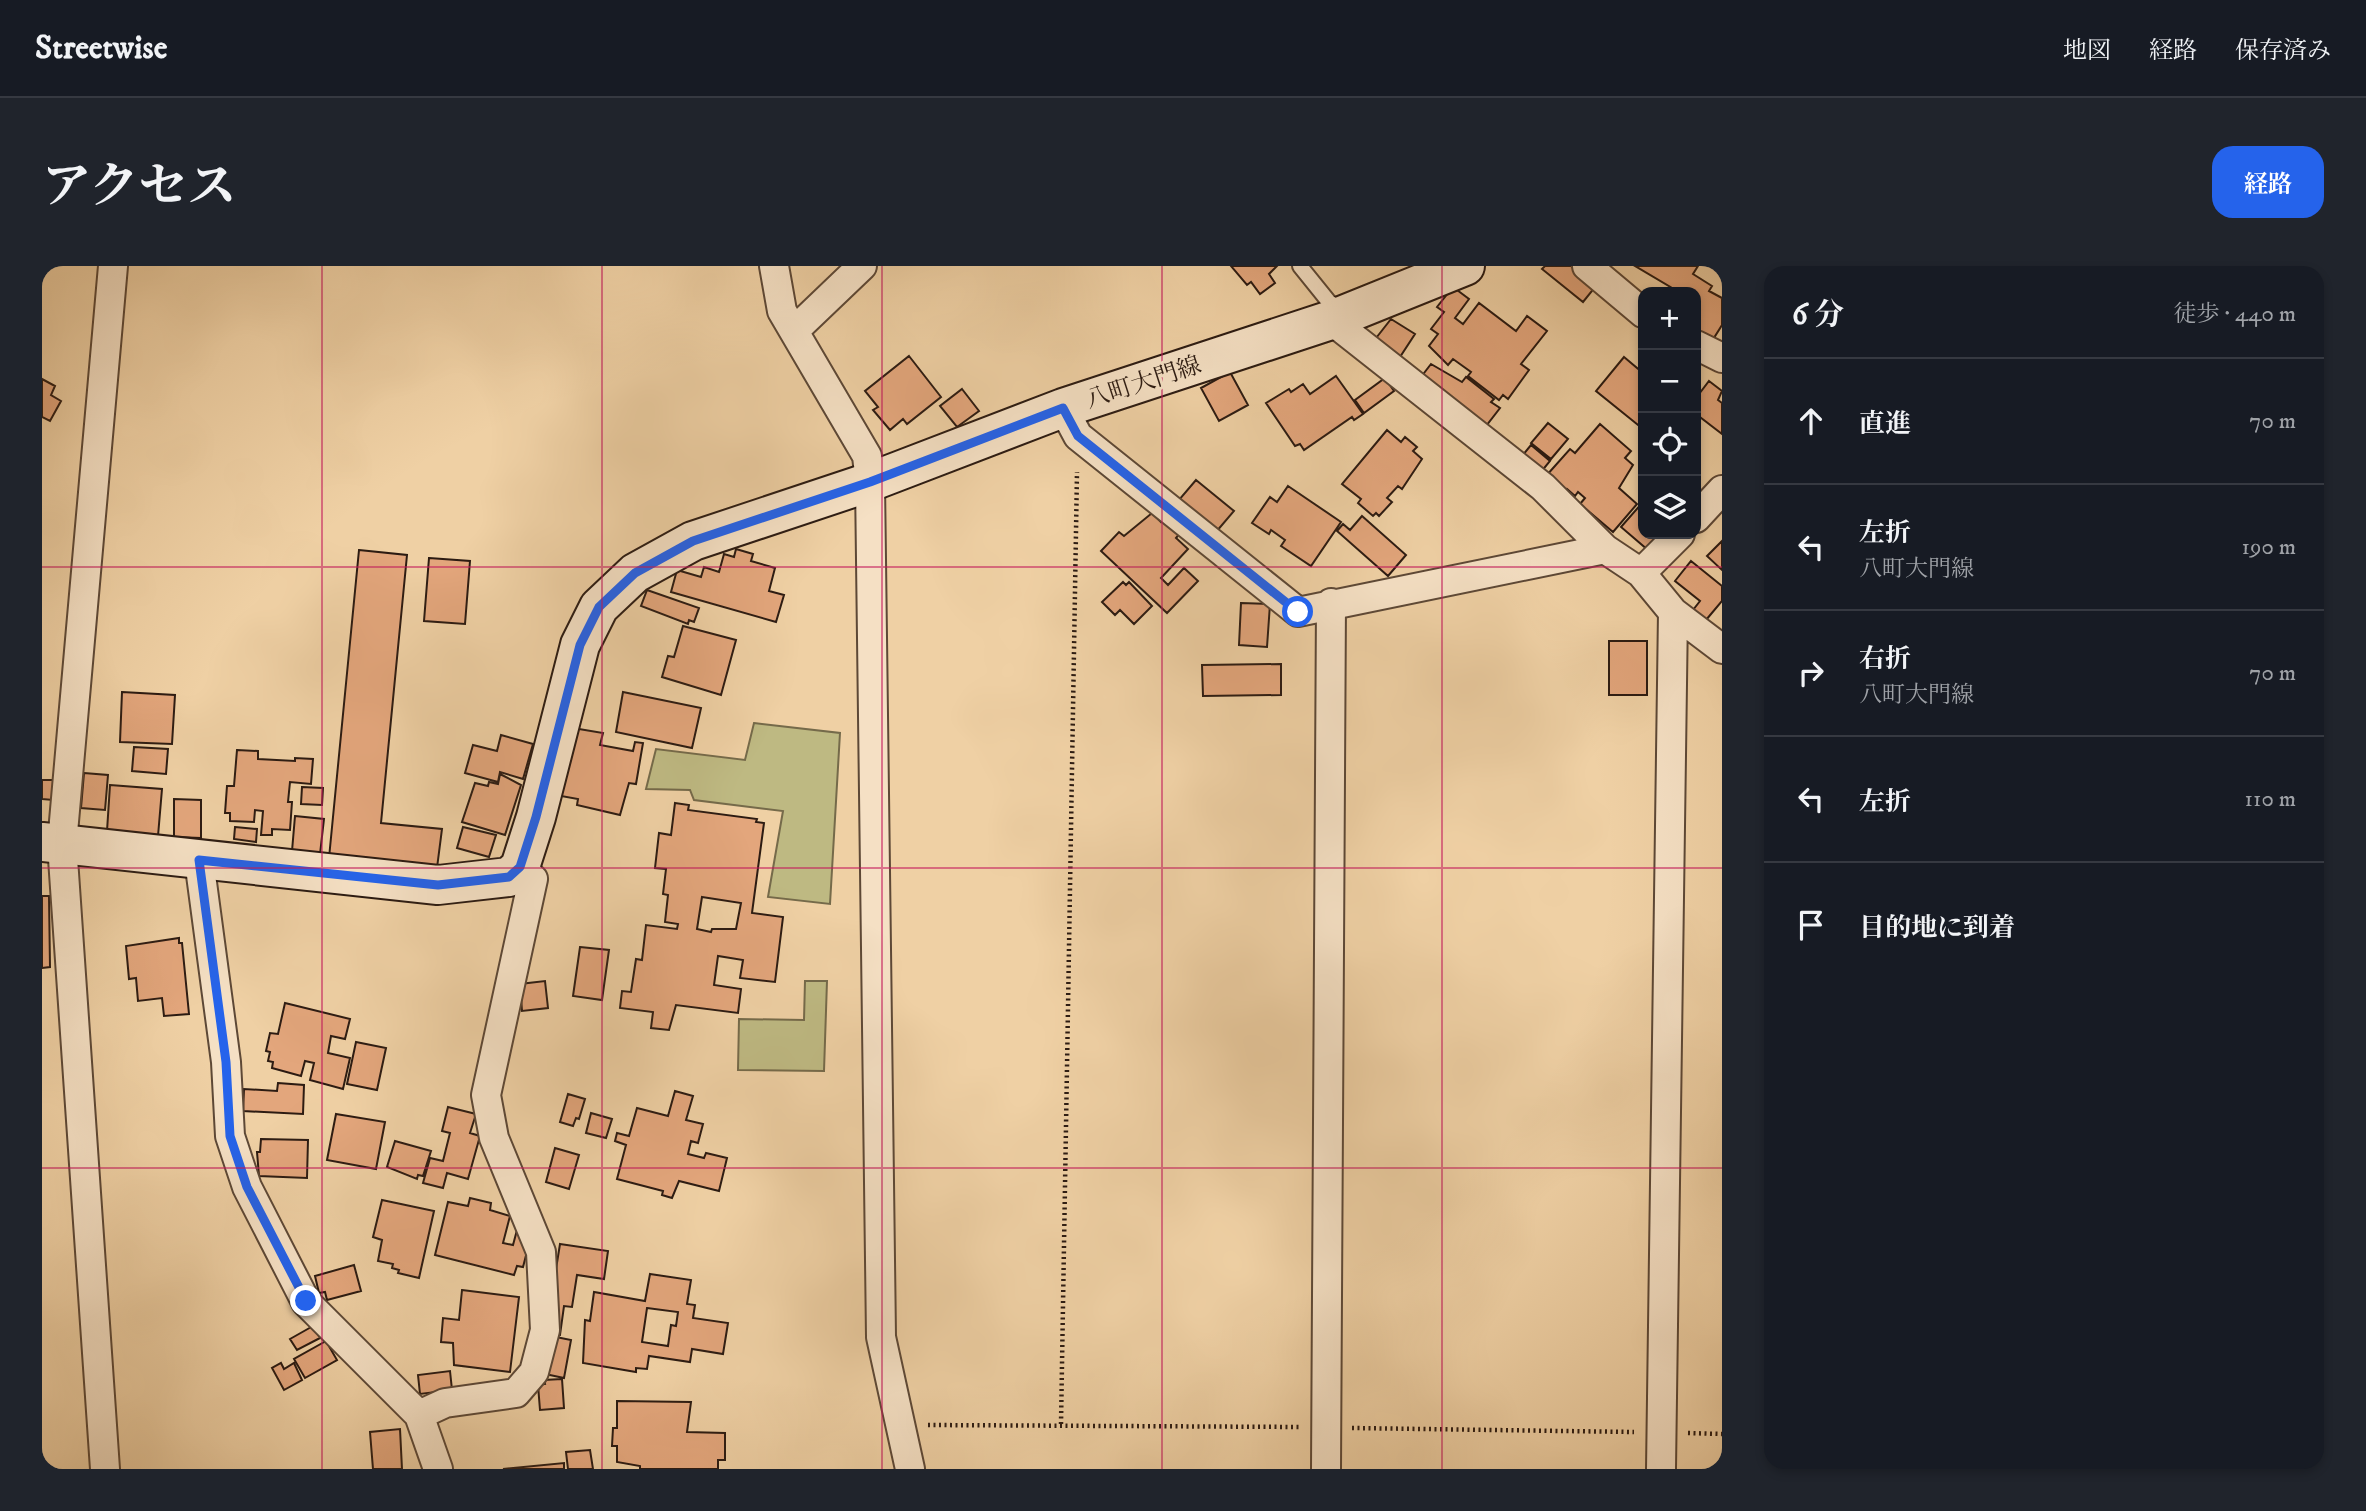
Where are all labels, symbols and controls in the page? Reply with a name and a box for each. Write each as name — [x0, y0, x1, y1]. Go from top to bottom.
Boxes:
text: Streetwise — [35, 28, 167, 69]
text: 地図 — [2063, 36, 2111, 66]
text: 経路 — [2149, 36, 2197, 66]
text: 保存済み — [2235, 36, 2331, 66]
button: 経路 — [2212, 146, 2324, 218]
text: アクセス — [42, 157, 237, 219]
map controls — [1638, 287, 1701, 539]
button: + — [1638, 287, 1701, 350]
text: 6 分 — [1792, 297, 1844, 334]
text: 徒歩 · 440 m — [2174, 300, 2296, 329]
street label: 八町大門線 — [1082, 350, 1205, 416]
button: − — [1638, 350, 1701, 413]
icon: ahead — [1792, 402, 1830, 440]
text: 70 m — [2249, 407, 2296, 436]
text: 直進 — [1859, 408, 1911, 441]
button: locate — [1638, 413, 1701, 476]
button: layers — [1638, 476, 1701, 539]
text: 左折 — [1859, 517, 1911, 550]
icon: left — [1792, 528, 1830, 566]
text: 190 m — [2242, 533, 2296, 562]
text: 八町大門線 — [1859, 555, 1974, 584]
route start — [1282, 596, 1313, 627]
text: 右折 — [1859, 643, 1911, 676]
icon: right — [1792, 654, 1830, 692]
text: 70 m — [2249, 659, 2296, 688]
text: 八町大門線 — [1859, 681, 1974, 710]
icon: left — [1792, 780, 1830, 818]
text: 110 m — [2245, 785, 2296, 814]
text: 左折 — [1859, 786, 1911, 819]
icon: arrive — [1792, 906, 1830, 944]
text: 目的地に到着 — [1859, 912, 2015, 945]
route end — [290, 1285, 321, 1316]

